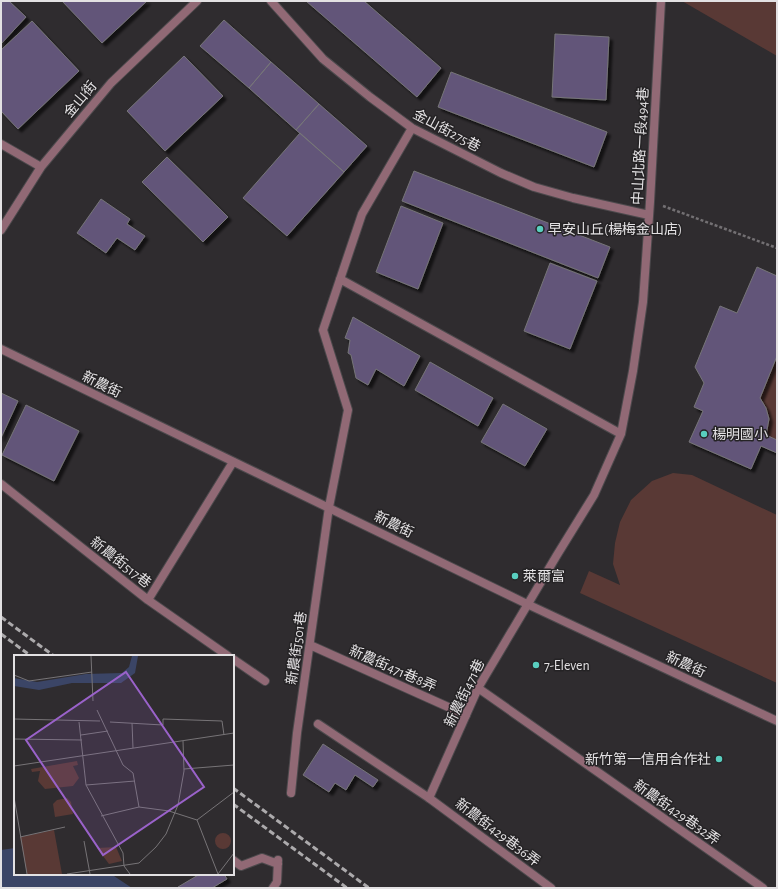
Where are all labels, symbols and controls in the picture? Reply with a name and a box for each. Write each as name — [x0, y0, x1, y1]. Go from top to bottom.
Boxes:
street label: 金山街 — [61, 78, 100, 120]
street label: 中山北路一段494巷 — [629, 87, 651, 205]
street label: 金山街275巷 — [411, 106, 483, 154]
place label: 早安山丘(楊梅金山店) — [548, 222, 682, 237]
marker: 早安山丘(楊梅金山店) — [535, 224, 545, 234]
street label: 新農街 — [80, 369, 124, 400]
place label: 楊明國小 — [712, 427, 768, 442]
marker: 楊明國小 — [699, 429, 709, 439]
street label: 新農街 — [372, 509, 416, 540]
street label: 新農街517巷 — [88, 534, 154, 591]
place label: 萊爾富 — [523, 569, 565, 584]
marker: 萊爾富 — [510, 571, 520, 581]
street label: 新農街501巷 — [284, 610, 309, 686]
street label: 新農街471巷8弄 — [347, 642, 439, 694]
street label: 新農街 — [664, 649, 708, 680]
inset map — [14, 655, 234, 875]
street label: 新農街471巷 — [442, 657, 487, 729]
place label: 7-Eleven — [544, 659, 590, 673]
marker: 7-Eleven — [531, 660, 541, 670]
place label: 新竹第一信用合作社 — [585, 752, 711, 767]
marker: 新竹第一信用合作社 — [714, 754, 724, 764]
street label: 新農街429巷32弄 — [631, 777, 723, 848]
street label: 新農街429巷36弄 — [452, 796, 543, 869]

